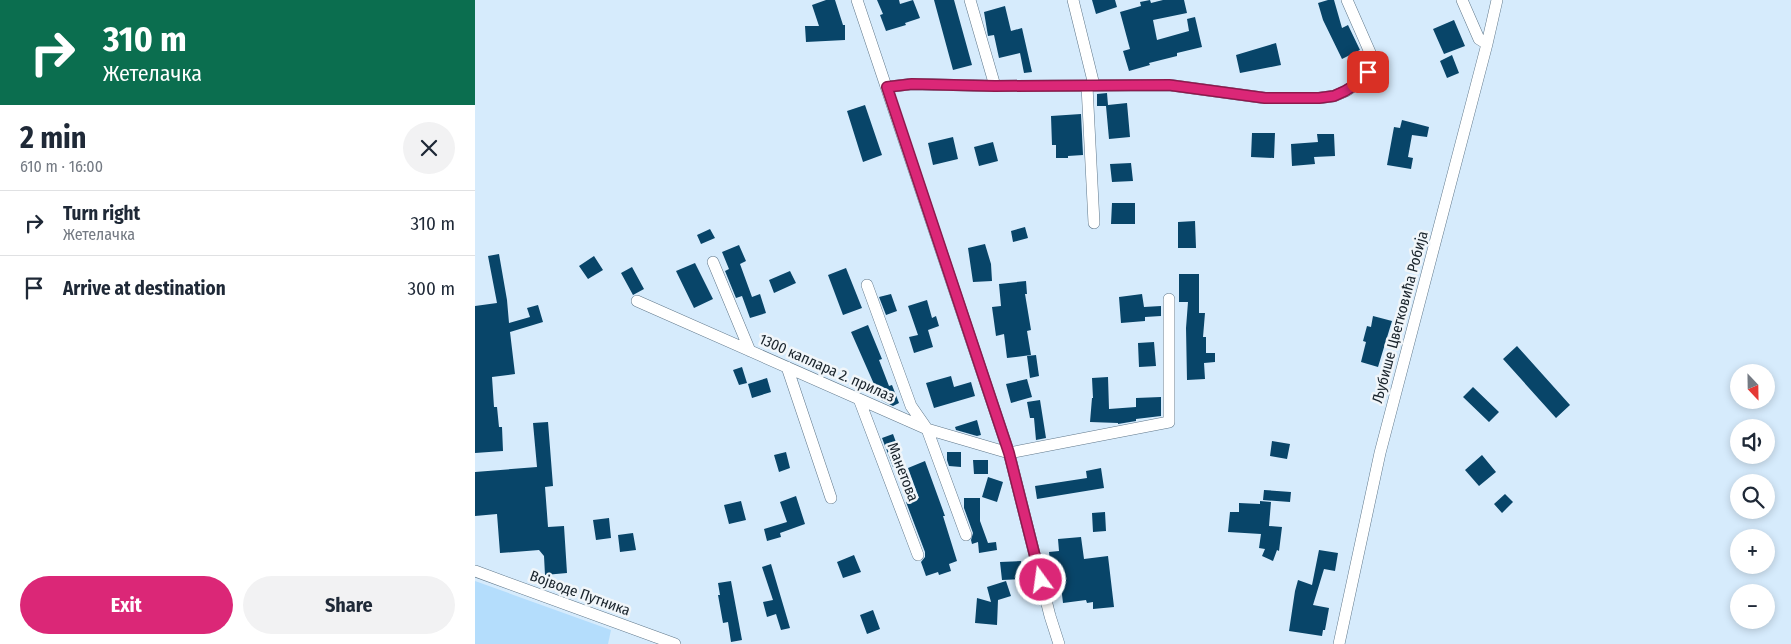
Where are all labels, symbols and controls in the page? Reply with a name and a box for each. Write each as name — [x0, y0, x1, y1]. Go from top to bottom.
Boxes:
text: 310 m — [103, 18, 187, 60]
icon: right — [20, 20, 85, 85]
pin — [1347, 51, 1389, 93]
icon: arrive — [1354, 58, 1382, 86]
text: Жетелачка — [103, 60, 202, 87]
text: 2 min — [20, 120, 87, 156]
button: close — [403, 122, 455, 174]
text: 610 m · 16:00 — [20, 157, 103, 176]
text: Turn right — [63, 202, 140, 225]
icon: right — [20, 209, 48, 237]
text: 310 m — [411, 212, 455, 235]
text: Жетелачка — [63, 225, 135, 244]
street label: Љубише Цветковића Робија — [1368, 229, 1432, 405]
icon: arrive — [20, 274, 48, 302]
text: Arrive at destination — [63, 277, 226, 300]
text: 300 m — [408, 277, 455, 300]
street label: 1300 каплара 2. прилаз — [756, 330, 898, 406]
north arrow — [1730, 364, 1775, 409]
map controls — [1730, 364, 1775, 629]
button: sound — [1730, 419, 1775, 464]
street label: Манетова — [884, 440, 922, 504]
button: search — [1730, 474, 1775, 519]
button: + — [1730, 529, 1775, 574]
position arrow — [1014, 553, 1066, 605]
street label: Војводе Путника — [527, 566, 633, 620]
button: Exit — [20, 576, 233, 634]
button: Share — [243, 576, 455, 634]
button: − — [1730, 584, 1775, 629]

